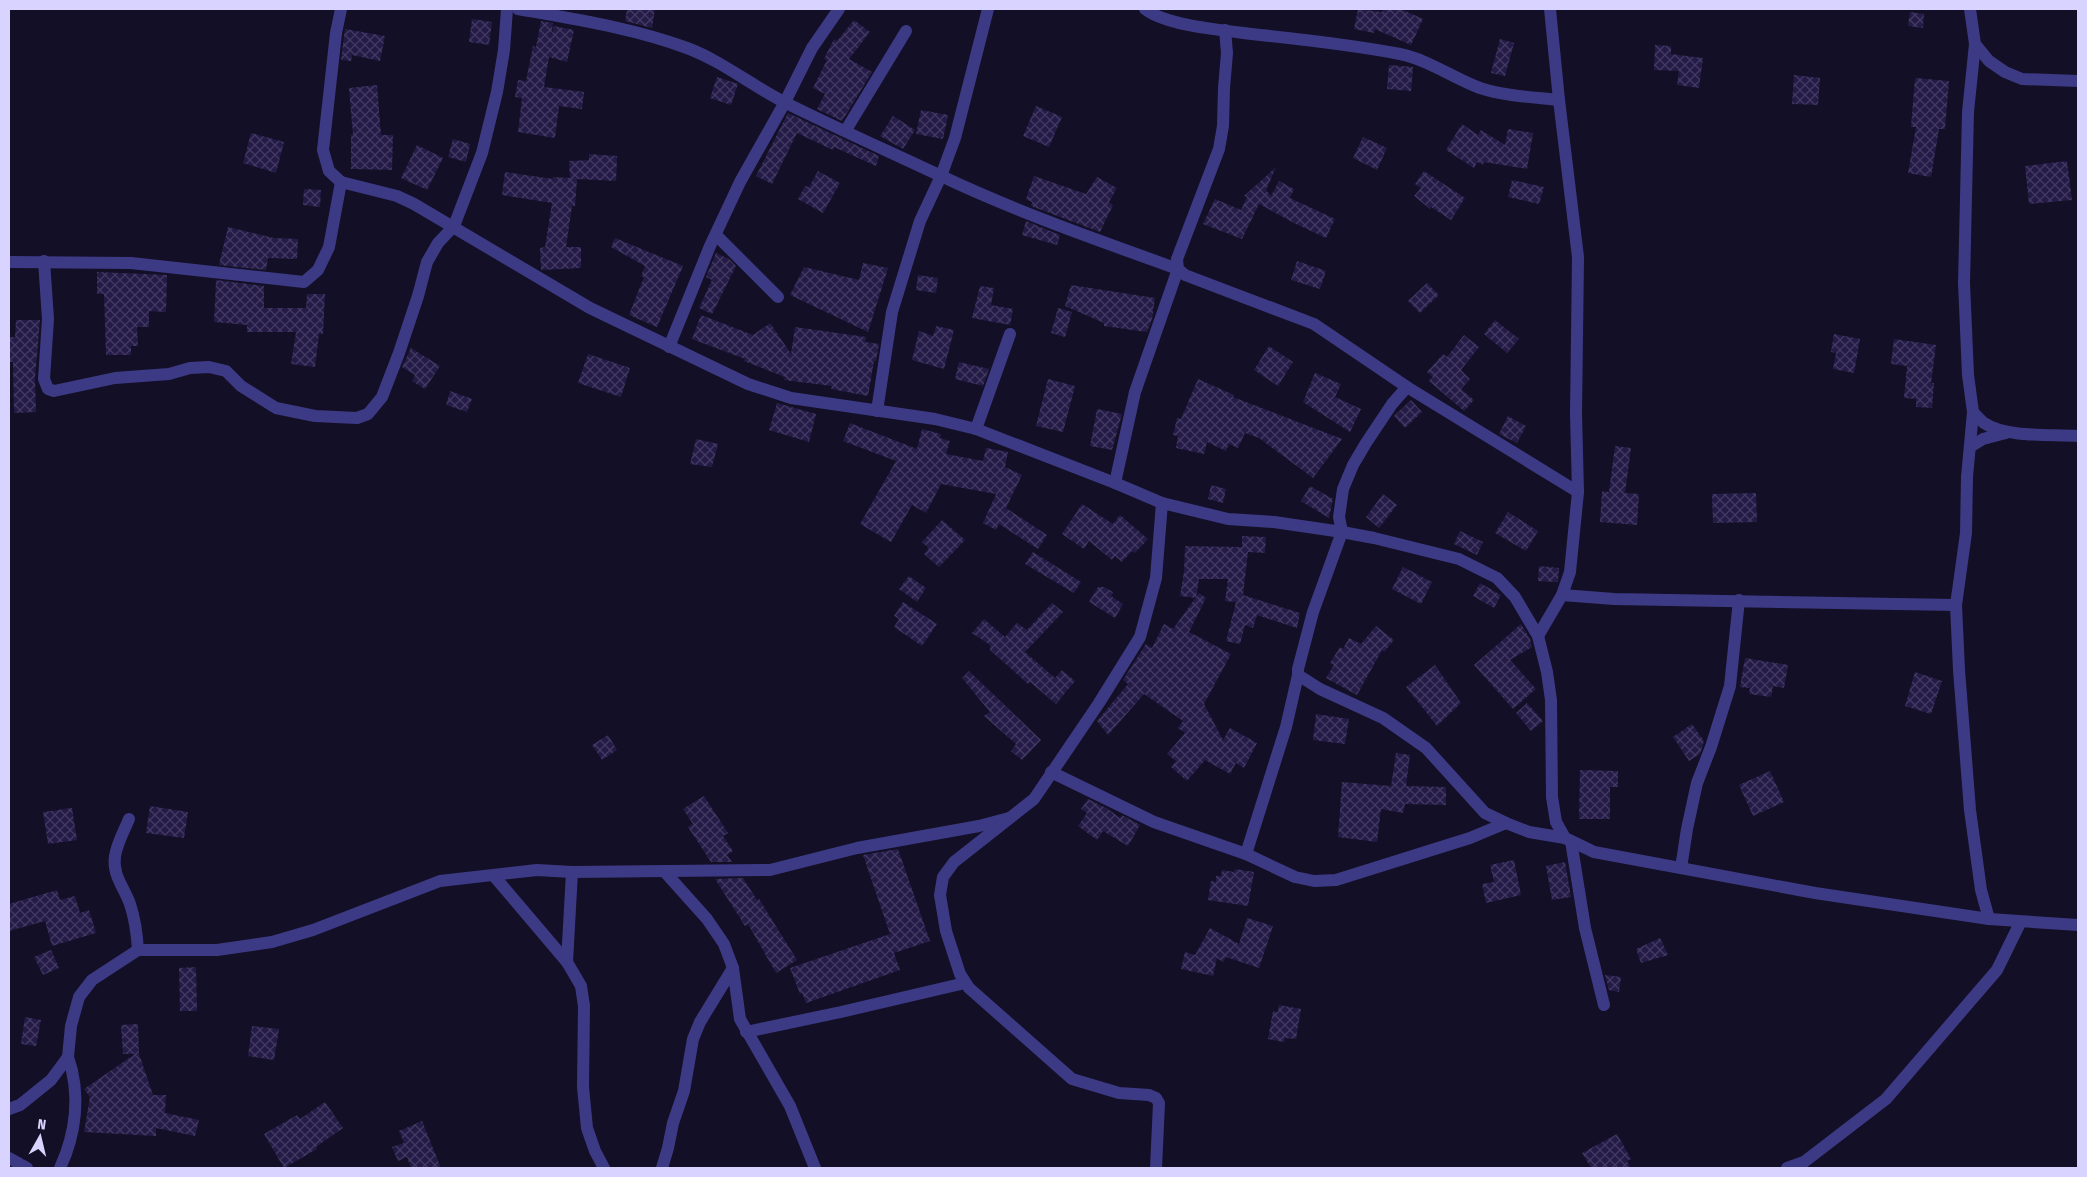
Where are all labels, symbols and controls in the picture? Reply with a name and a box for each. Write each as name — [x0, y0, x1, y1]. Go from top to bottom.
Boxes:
north arrow — [15, 1112, 65, 1162]
text: N — [36, 1116, 47, 1134]

